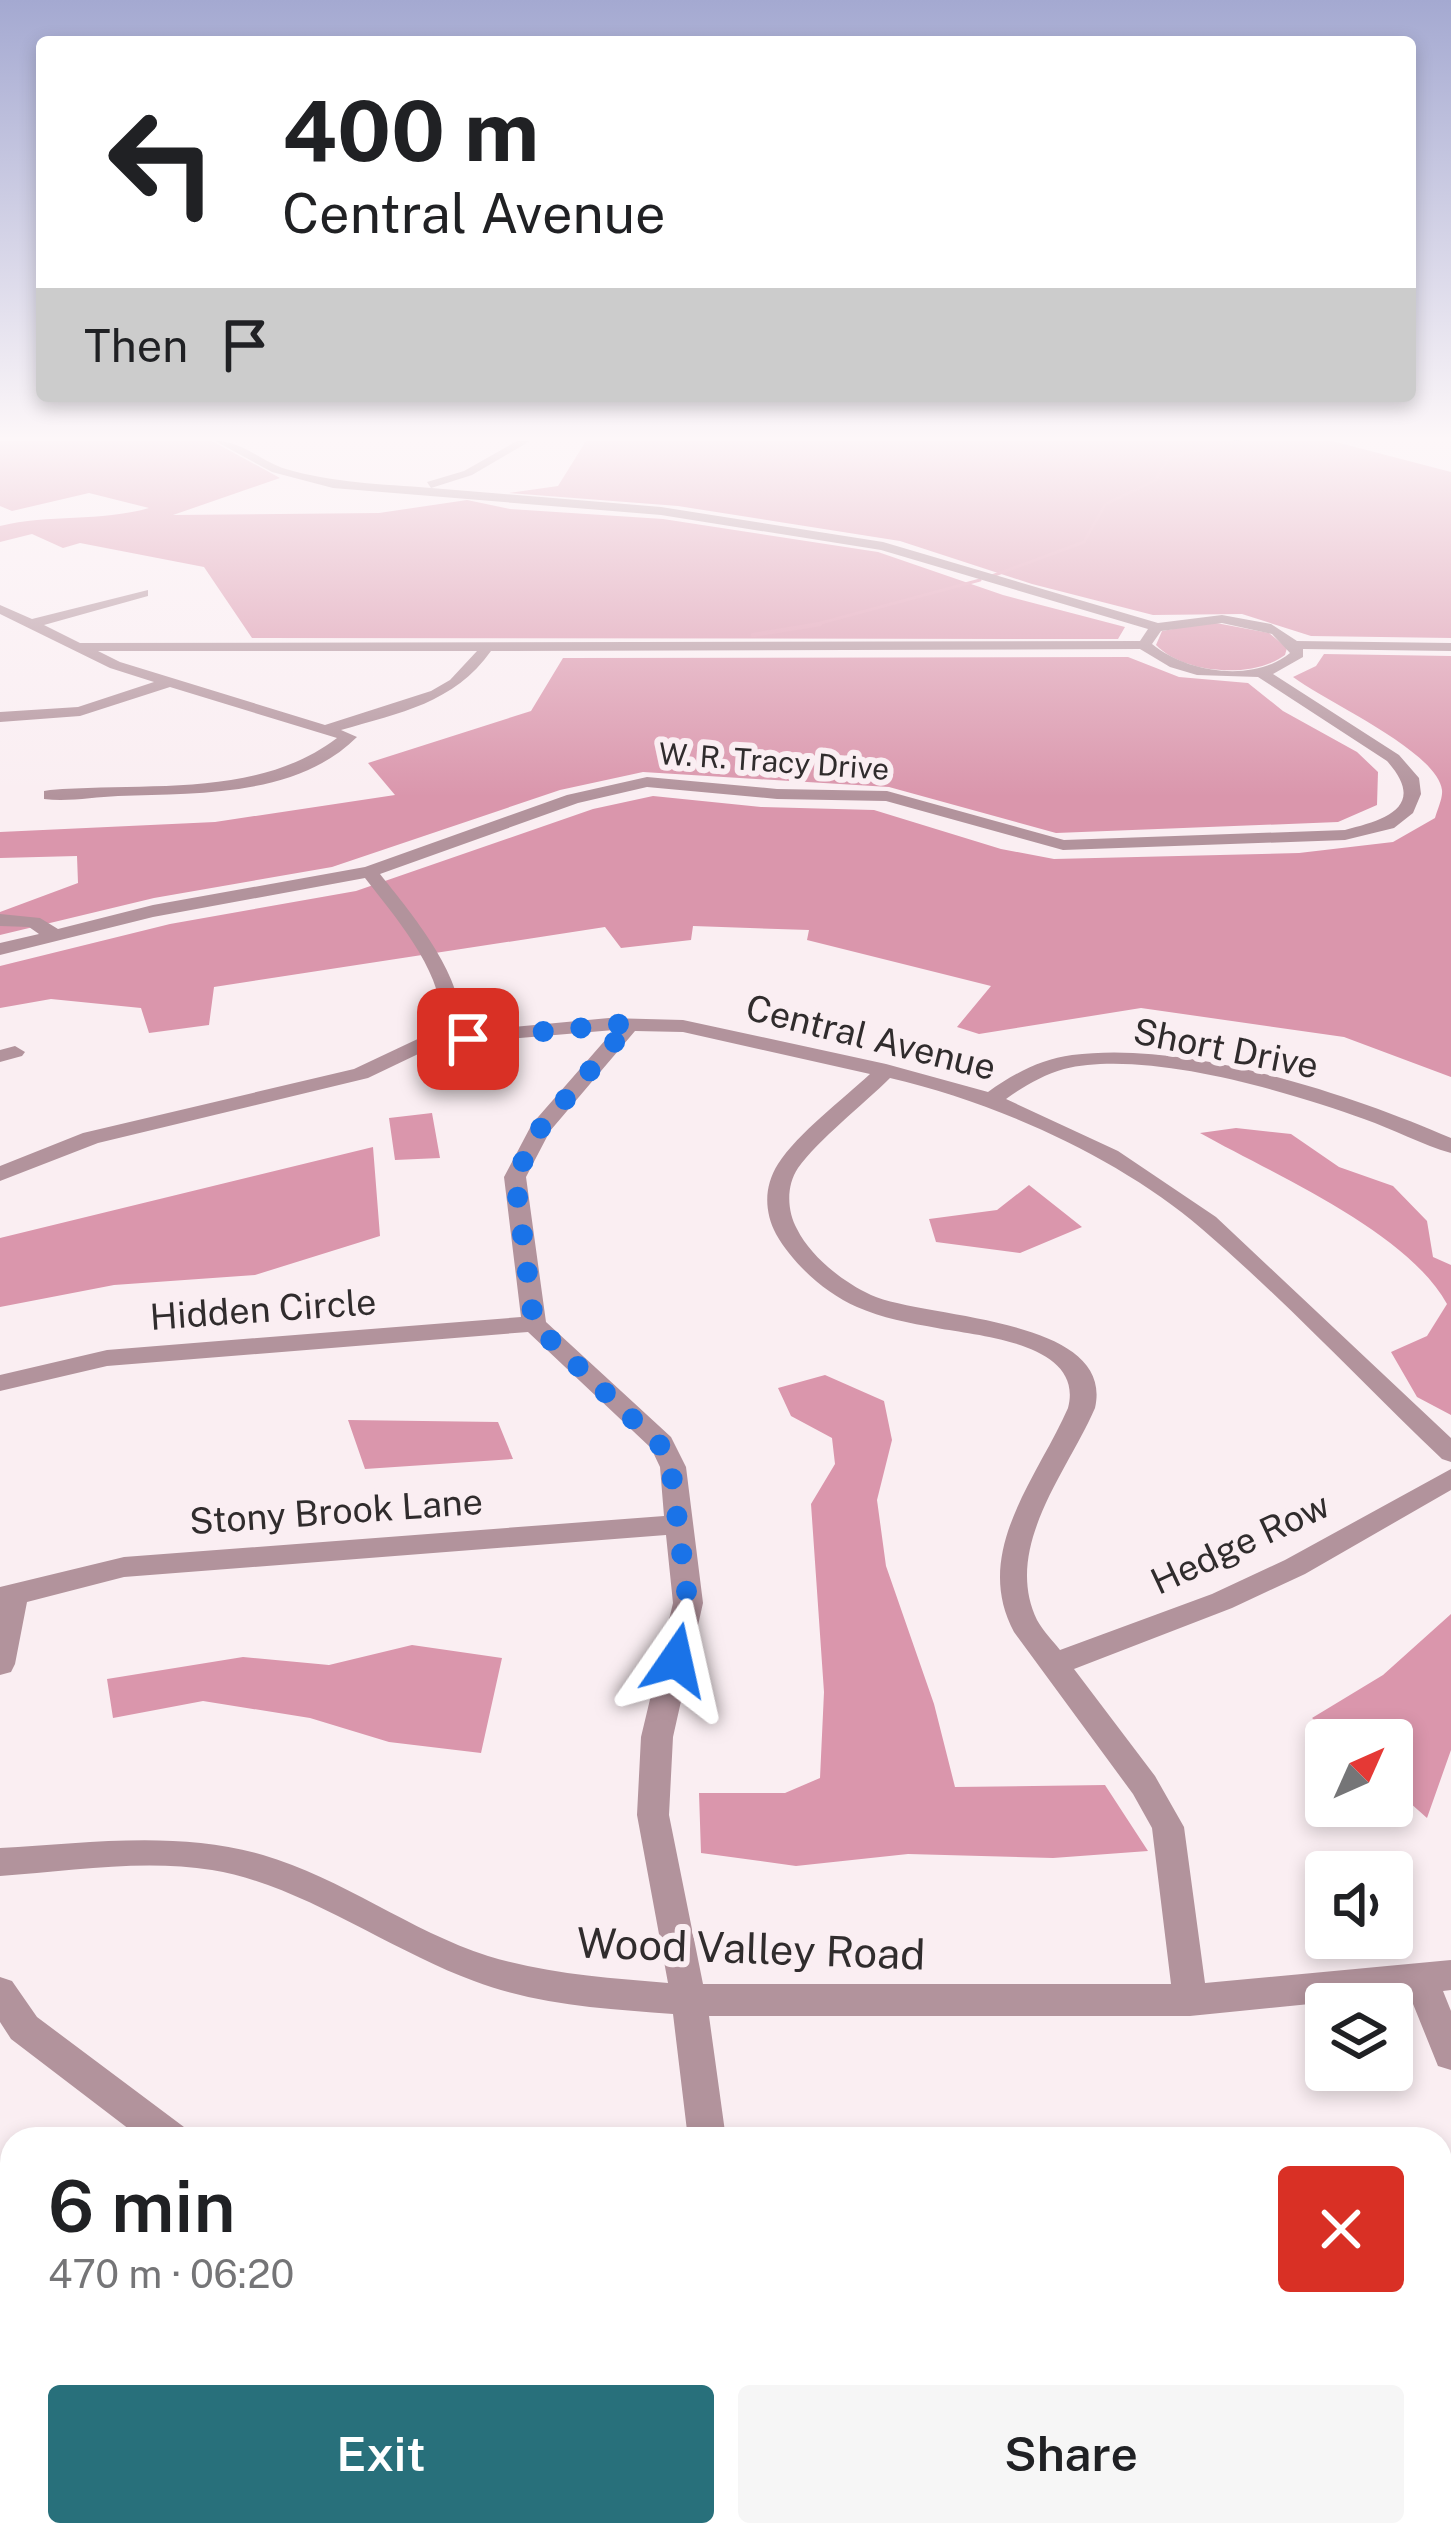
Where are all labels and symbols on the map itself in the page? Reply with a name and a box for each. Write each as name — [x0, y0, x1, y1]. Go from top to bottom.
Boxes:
street label: W. R. Tracy Drive — [658, 735, 890, 787]
street label: Central Avenue — [742, 986, 1000, 1088]
pin — [417, 988, 519, 1090]
street label: Short Drive — [1130, 1009, 1322, 1087]
street label: Hidden Circle — [148, 1280, 378, 1338]
street label: Stony Brook Lane — [188, 1480, 484, 1542]
street label: Hedge Row — [1144, 1483, 1336, 1603]
position arrow — [613, 1597, 739, 1723]
north arrow — [1305, 1719, 1413, 1827]
street label: Wood Valley Road — [576, 1917, 926, 1979]

